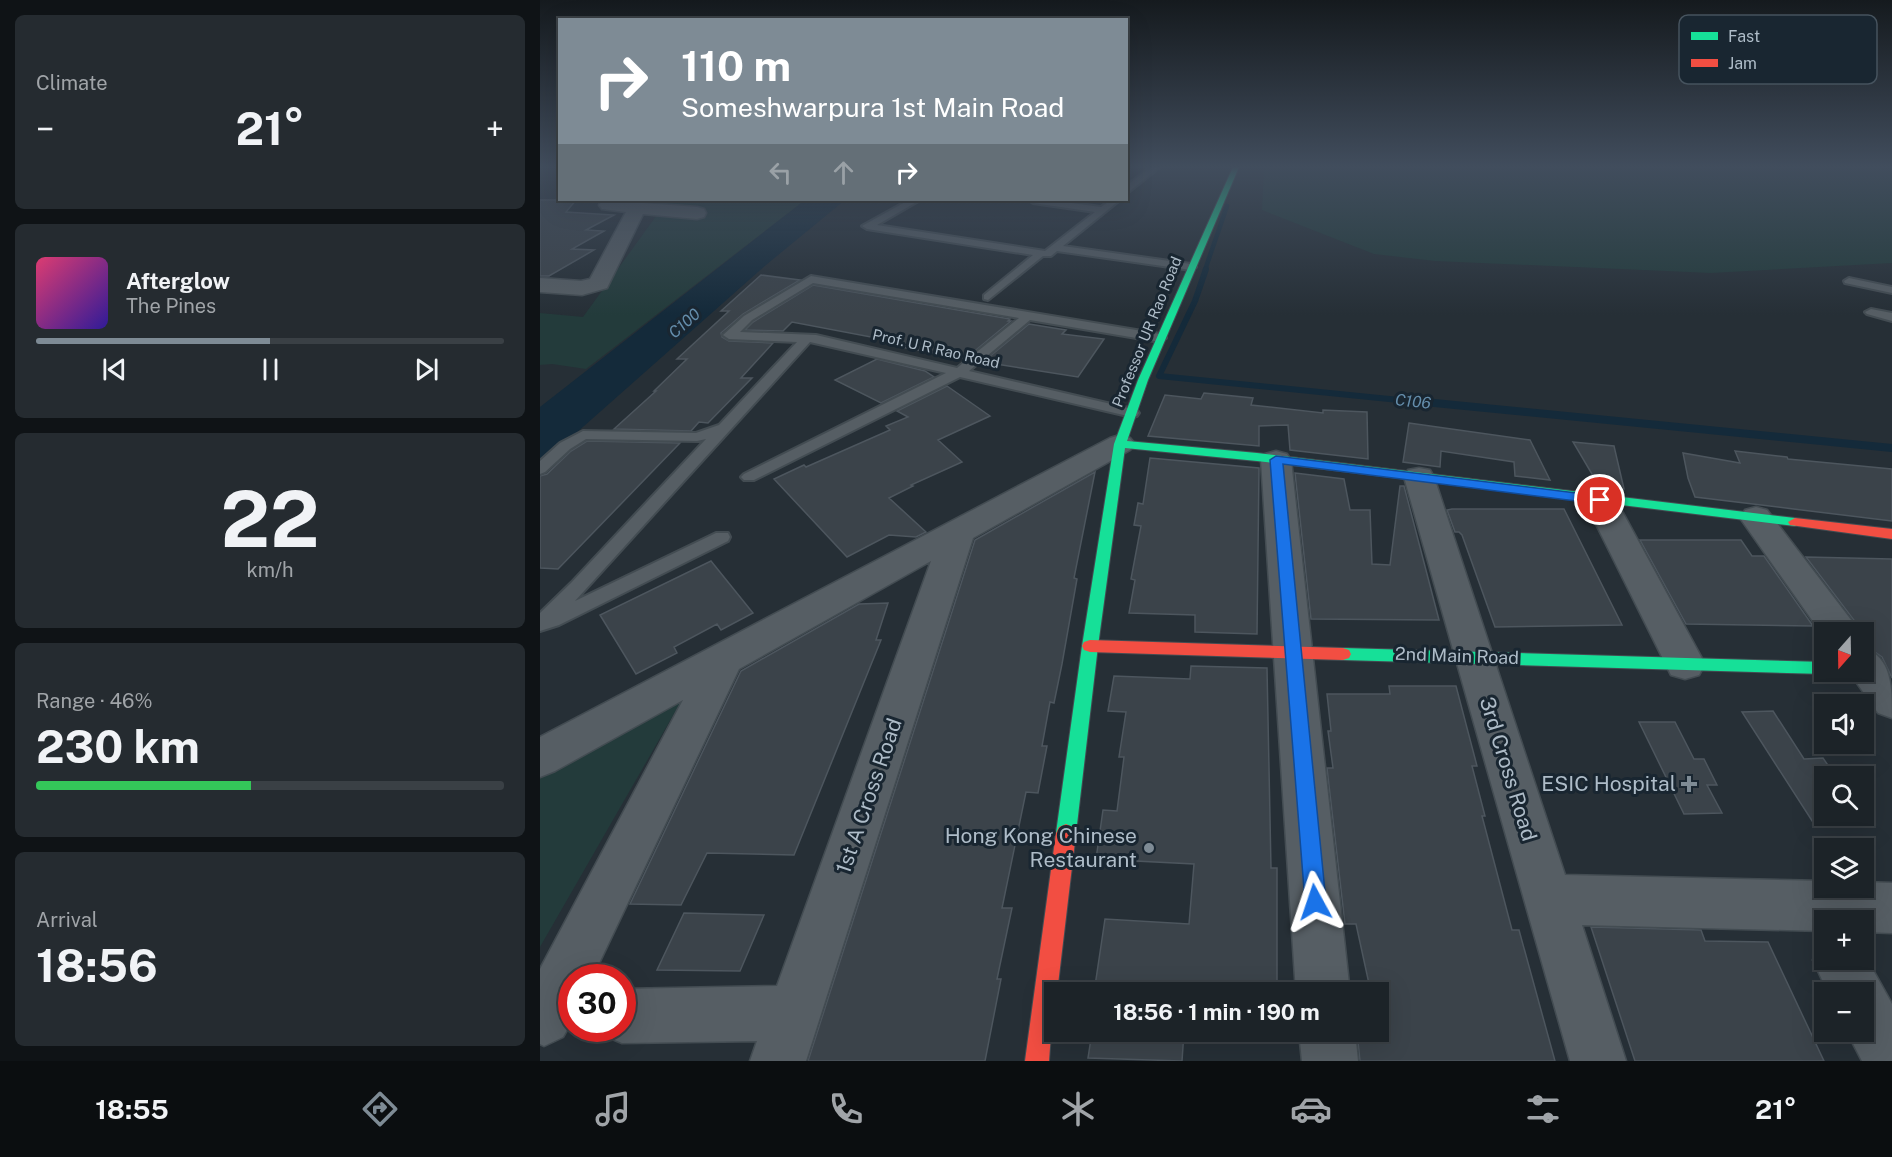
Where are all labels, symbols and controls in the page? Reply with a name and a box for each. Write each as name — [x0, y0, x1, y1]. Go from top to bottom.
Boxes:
legend — [1679, 15, 1877, 84]
text: Fast — [1728, 27, 1760, 46]
text: 110 m — [681, 41, 791, 90]
icon: right — [582, 42, 660, 120]
text: Jam — [1728, 54, 1757, 73]
text: Climate — [36, 71, 108, 95]
text: Someshwarpura 1st Main Road — [681, 91, 1064, 123]
text: 21° — [235, 102, 305, 155]
text: − — [36, 110, 54, 148]
text: + — [486, 110, 504, 148]
icon: left — [764, 156, 797, 189]
icon: ahead — [827, 156, 860, 189]
icon: right — [890, 156, 923, 189]
street label: Professor UR Rao Road — [1108, 254, 1185, 410]
text: Afterglow — [126, 268, 230, 294]
text: The Pines — [126, 294, 216, 318]
water label: C100 — [665, 304, 704, 342]
street label: Prof. U R Rao Road — [871, 326, 1001, 371]
icon: previous — [98, 353, 131, 386]
icon: pause — [254, 353, 287, 386]
icon: next — [410, 353, 443, 386]
water label: C106 — [1394, 390, 1432, 413]
text: 22 — [220, 473, 320, 565]
pin — [1574, 474, 1625, 525]
icon: arrive — [1583, 483, 1616, 516]
text: km/h — [246, 558, 294, 582]
north arrow — [1814, 622, 1874, 682]
map controls — [1814, 622, 1874, 1042]
street label: 2nd Main Road — [1395, 643, 1519, 668]
text: Range · 46% — [36, 689, 153, 713]
street label: 3rd Cross Road — [1475, 694, 1542, 844]
button: sound — [1814, 694, 1874, 754]
street label: 1st A Cross Road — [830, 715, 907, 877]
text: 230 km — [36, 720, 200, 773]
button: search — [1814, 766, 1874, 826]
place label: ESIC Hospital — [1541, 771, 1676, 796]
marker: ESIC Hospital — [1680, 775, 1698, 793]
place label: Hong Kong Chinese Restaurant — [945, 823, 1137, 872]
button: layers — [1814, 838, 1874, 898]
marker: Hong Kong Chinese Restaurant — [1142, 841, 1156, 855]
position arrow — [1283, 870, 1347, 934]
text: Arrival — [36, 908, 98, 932]
button: + — [1814, 910, 1874, 970]
text: 18:56 — [36, 939, 158, 992]
speed limit sign: 30 — [558, 964, 636, 1042]
button: − — [1814, 982, 1874, 1042]
text: 18:56 · 1 min · 190 m — [1113, 999, 1320, 1025]
icon: directions — [359, 1088, 401, 1130]
icon: music — [592, 1088, 634, 1130]
icon: phone — [825, 1088, 867, 1130]
icon: climate — [1057, 1088, 1099, 1130]
icon: car — [1290, 1088, 1332, 1130]
icon: filters — [1522, 1088, 1564, 1130]
text: 18:55 — [95, 1093, 169, 1125]
text: 21° — [1755, 1093, 1797, 1125]

